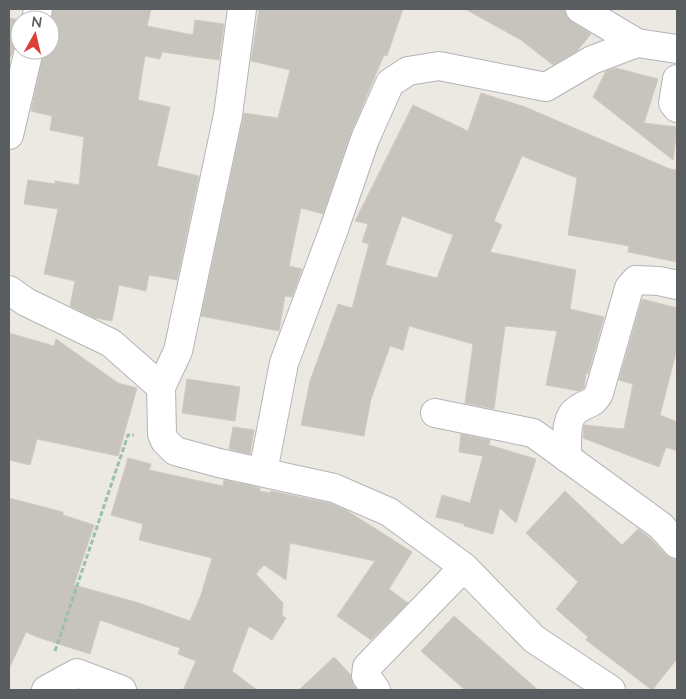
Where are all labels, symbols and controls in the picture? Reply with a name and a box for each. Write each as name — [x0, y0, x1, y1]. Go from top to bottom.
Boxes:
north arrow — [10, 10, 60, 60]
text: N — [30, 12, 43, 31]

